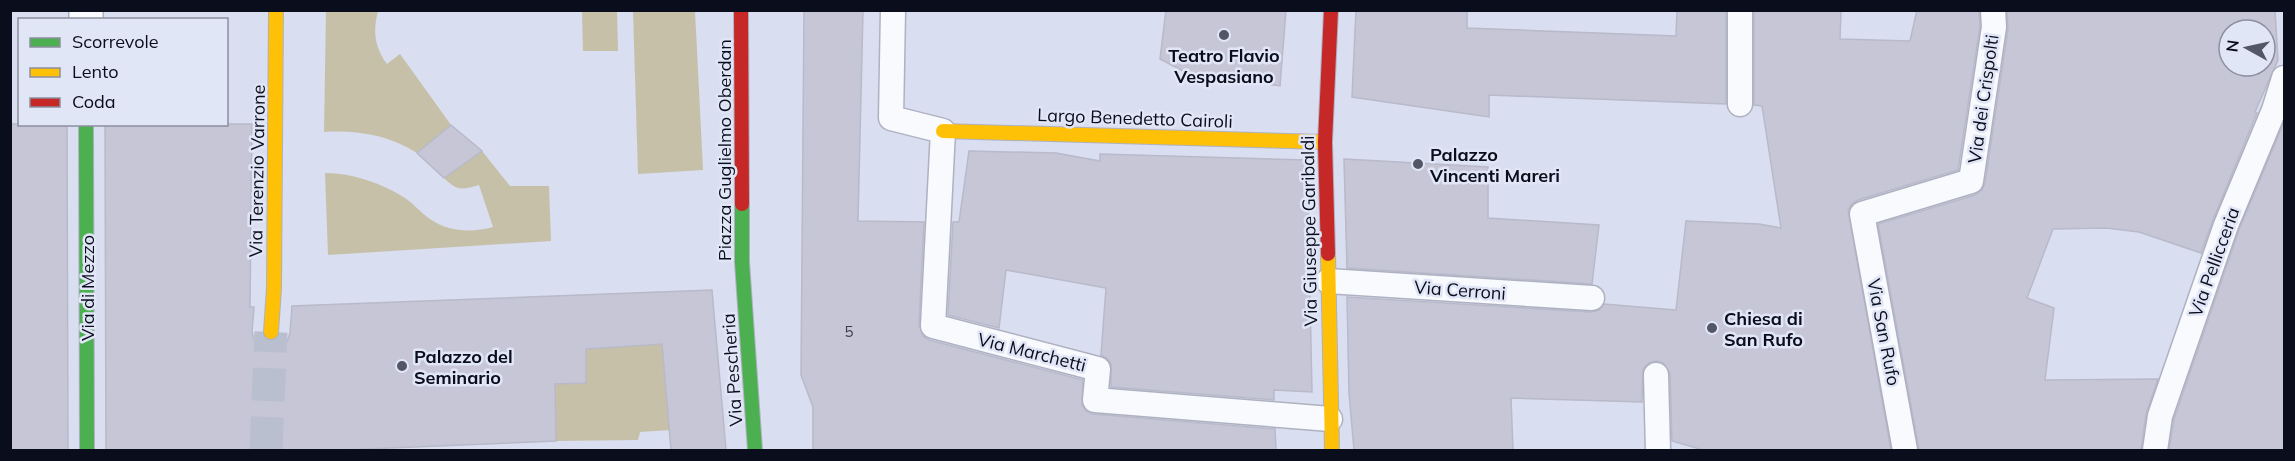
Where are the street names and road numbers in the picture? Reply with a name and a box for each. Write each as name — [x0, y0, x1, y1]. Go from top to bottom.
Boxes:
street label: Via dei Crispolti — [1963, 33, 2003, 165]
street label: Piazza Guglielmo Oberdan — [713, 39, 736, 261]
street label: Via Terenzio Varrone — [244, 84, 270, 258]
street label: Largo Benedetto Cairoli — [1037, 103, 1233, 133]
street label: Via Giuseppe Garibaldi — [1296, 135, 1322, 327]
street label: Via Pellicceria — [2183, 204, 2245, 320]
street label: Via di Mezzo — [76, 235, 99, 341]
street label: Via Cerroni — [1413, 275, 1507, 305]
street label: Via San Rufo — [1862, 277, 1906, 387]
street label: Via Pescheria — [717, 313, 747, 427]
street label: Via Marchetti — [975, 327, 1089, 377]

